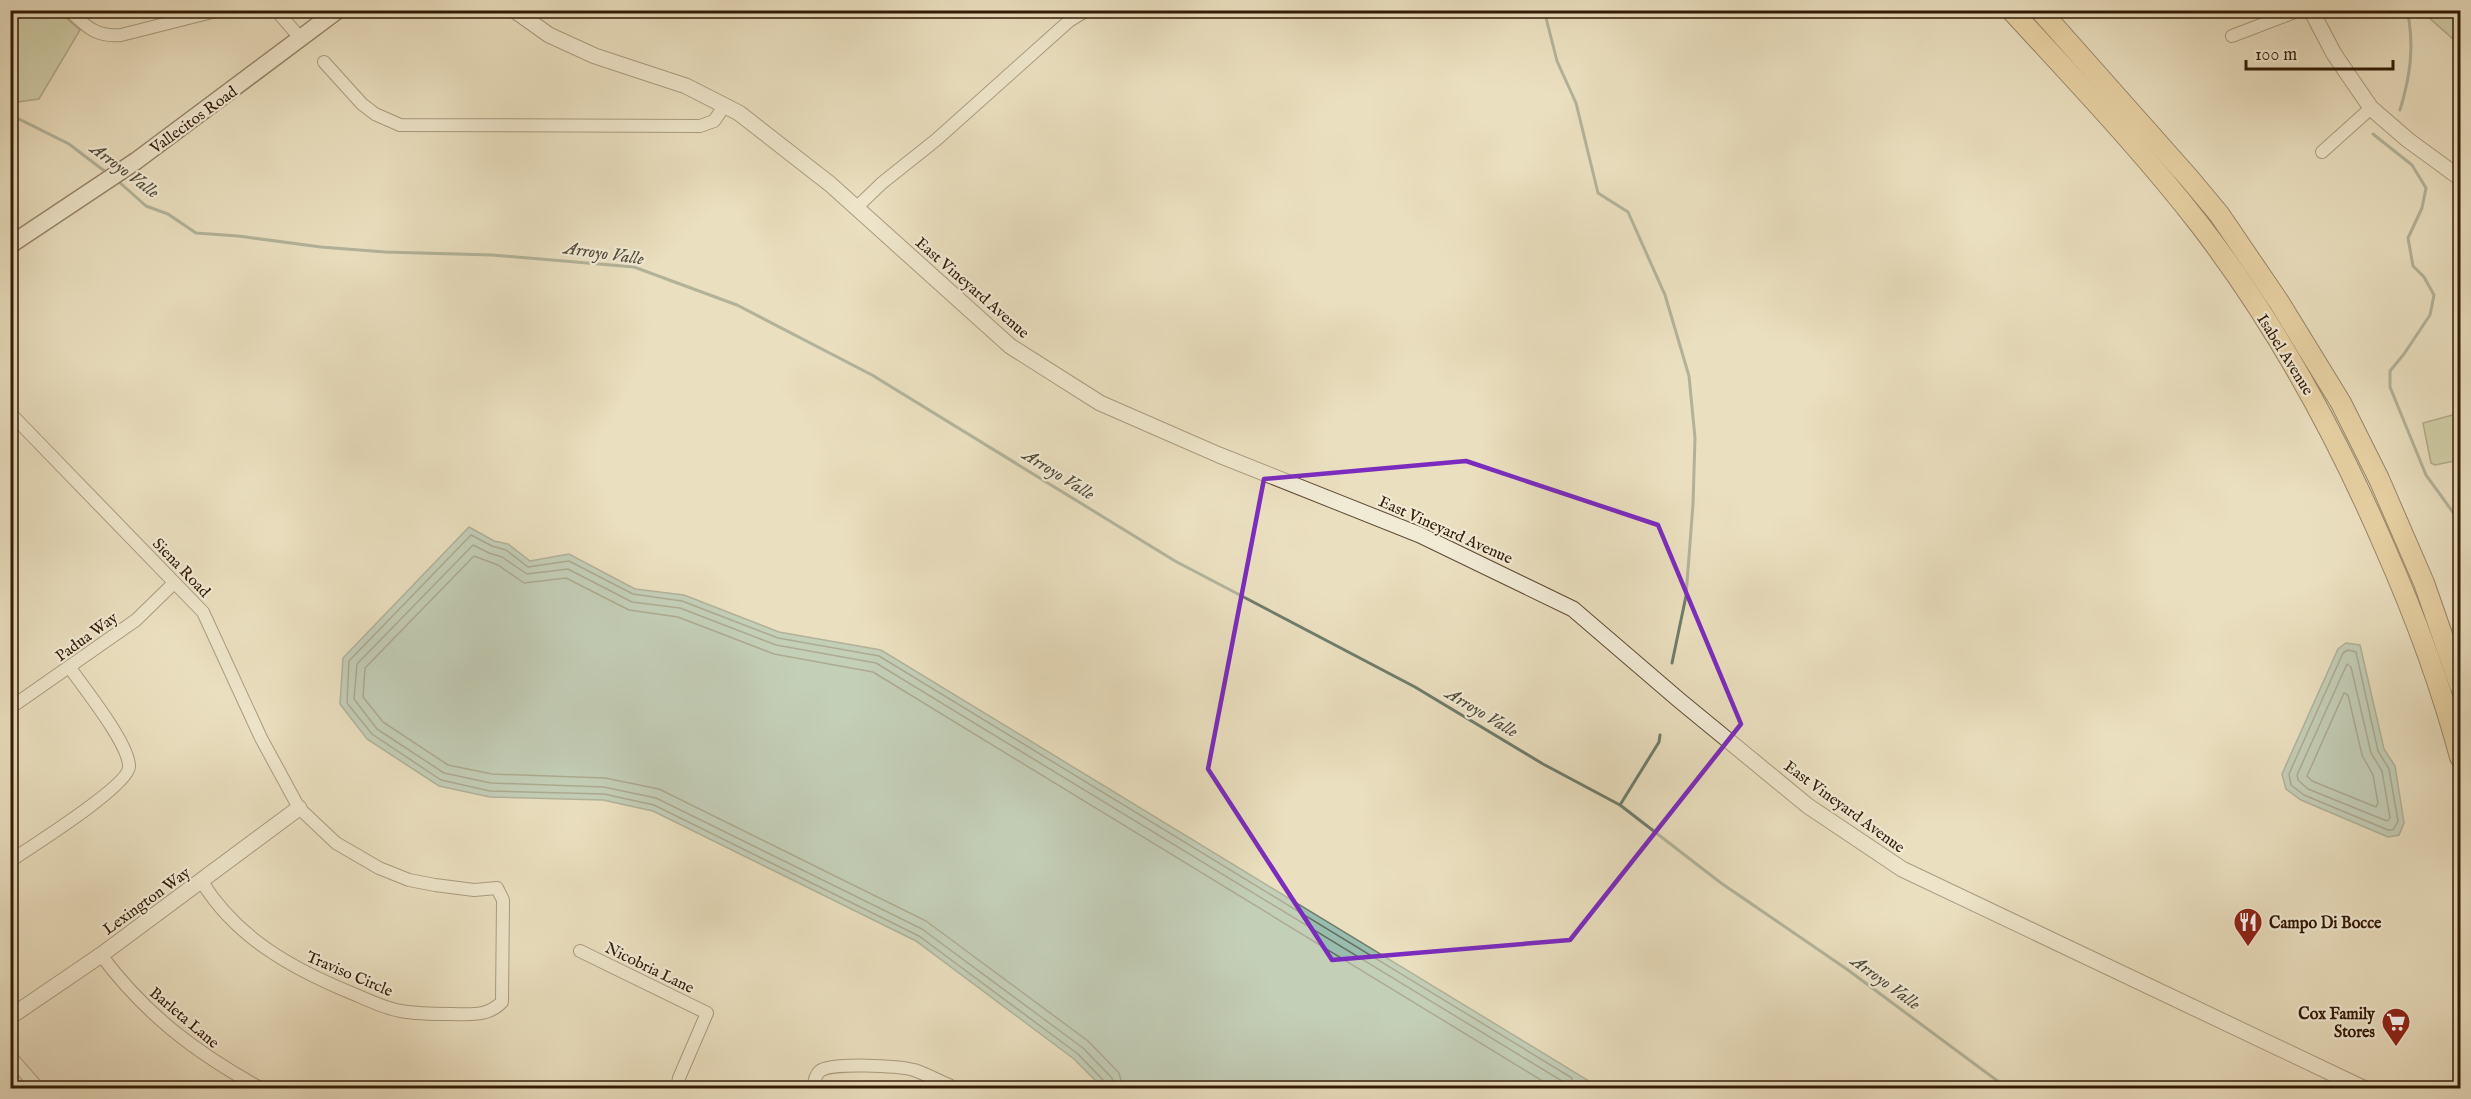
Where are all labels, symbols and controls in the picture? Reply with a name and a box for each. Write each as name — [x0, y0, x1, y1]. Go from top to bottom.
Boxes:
scale bar — [2246, 33, 2393, 71]
text: 100 m — [2255, 44, 2297, 67]
street label: Vallecitos Road — [146, 82, 242, 160]
water label: Arroyo Valle — [84, 137, 163, 205]
street label: East Vineyard Avenue — [911, 234, 1033, 344]
water label: Arroyo Valle — [560, 237, 645, 271]
street label: Isabel Avenue — [2251, 311, 2317, 399]
water label: Arroyo Valle — [1016, 443, 1098, 506]
street label: East Vineyard Avenue — [1375, 492, 1515, 569]
street label: Siena Road — [147, 535, 214, 603]
street label: Padua Way — [52, 608, 122, 667]
water label: Arroyo Valle — [1439, 682, 1522, 744]
street label: East Vineyard Avenue — [1779, 757, 1908, 858]
street label: Lexington Way — [100, 863, 195, 940]
restaurant icon: Campo Di Bocce — [2232, 906, 2264, 948]
place label: Campo Di Bocce — [2269, 914, 2382, 934]
street label: Nicobria Lane — [601, 939, 697, 999]
street label: Traviso Circle — [303, 948, 396, 1002]
water label: Arroyo Valle — [1844, 949, 1924, 1016]
street label: Barleta Lane — [145, 984, 223, 1054]
place label: Cox Family Stores — [2298, 1005, 2376, 1043]
supermarket icon: Cox Family Stores — [2380, 1006, 2412, 1048]

